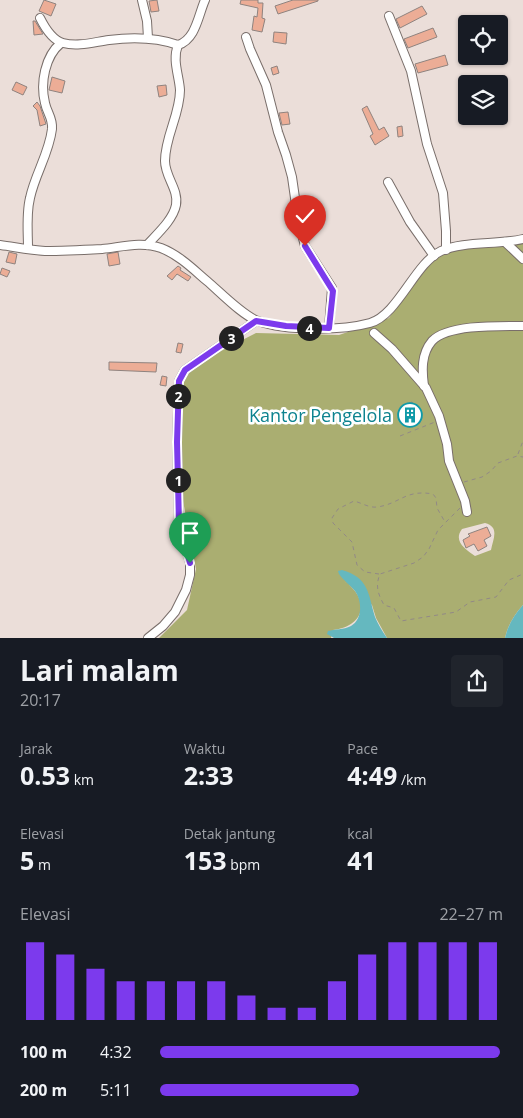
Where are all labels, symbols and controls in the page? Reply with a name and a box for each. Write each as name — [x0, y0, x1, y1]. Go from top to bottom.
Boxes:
map controls — [458, 15, 508, 125]
button: locate — [458, 15, 508, 65]
button: layers — [458, 75, 508, 125]
pin — [284, 195, 326, 246]
icon: check — [291, 202, 319, 230]
pin: 4 — [296, 316, 322, 340]
text: 4 — [305, 319, 314, 338]
pin: 3 — [218, 326, 244, 350]
text: 3 — [227, 329, 236, 348]
pin: 2 — [166, 384, 190, 408]
text: 2 — [174, 387, 183, 406]
building icon: Kantor Pengelola — [397, 402, 423, 428]
place label: Kantor Pengelola — [249, 403, 392, 427]
pin: 1 — [166, 468, 190, 492]
text: 1 — [174, 471, 183, 490]
pin — [169, 512, 211, 563]
icon: arrive — [176, 519, 204, 547]
text: Lari malam — [20, 651, 179, 689]
button: share — [451, 655, 503, 707]
text: 20:17 — [20, 689, 61, 711]
text: Jarak — [20, 739, 52, 758]
text: Waktu — [184, 739, 225, 758]
text: Pace — [347, 739, 378, 758]
text: 0.53 — [20, 758, 70, 792]
text: 2:33 — [184, 758, 234, 792]
text: 4:49 — [347, 758, 397, 792]
text: km — [70, 770, 94, 789]
text: /km — [397, 770, 426, 789]
text: Elevasi — [20, 824, 64, 843]
text: Detak jantung — [184, 824, 275, 843]
text: kcal — [347, 824, 373, 843]
text: 5 — [20, 843, 34, 877]
text: 153 — [184, 843, 227, 877]
text: 41 — [347, 843, 376, 877]
text: m — [34, 855, 51, 874]
text: bpm — [227, 855, 260, 874]
text: Elevasi — [20, 903, 70, 925]
text: 22–27 m — [439, 903, 503, 925]
text: 100 m — [20, 1041, 67, 1063]
text: 4:32 — [100, 1041, 132, 1063]
text: 200 m — [20, 1079, 67, 1101]
text: 5:11 — [100, 1079, 132, 1101]

